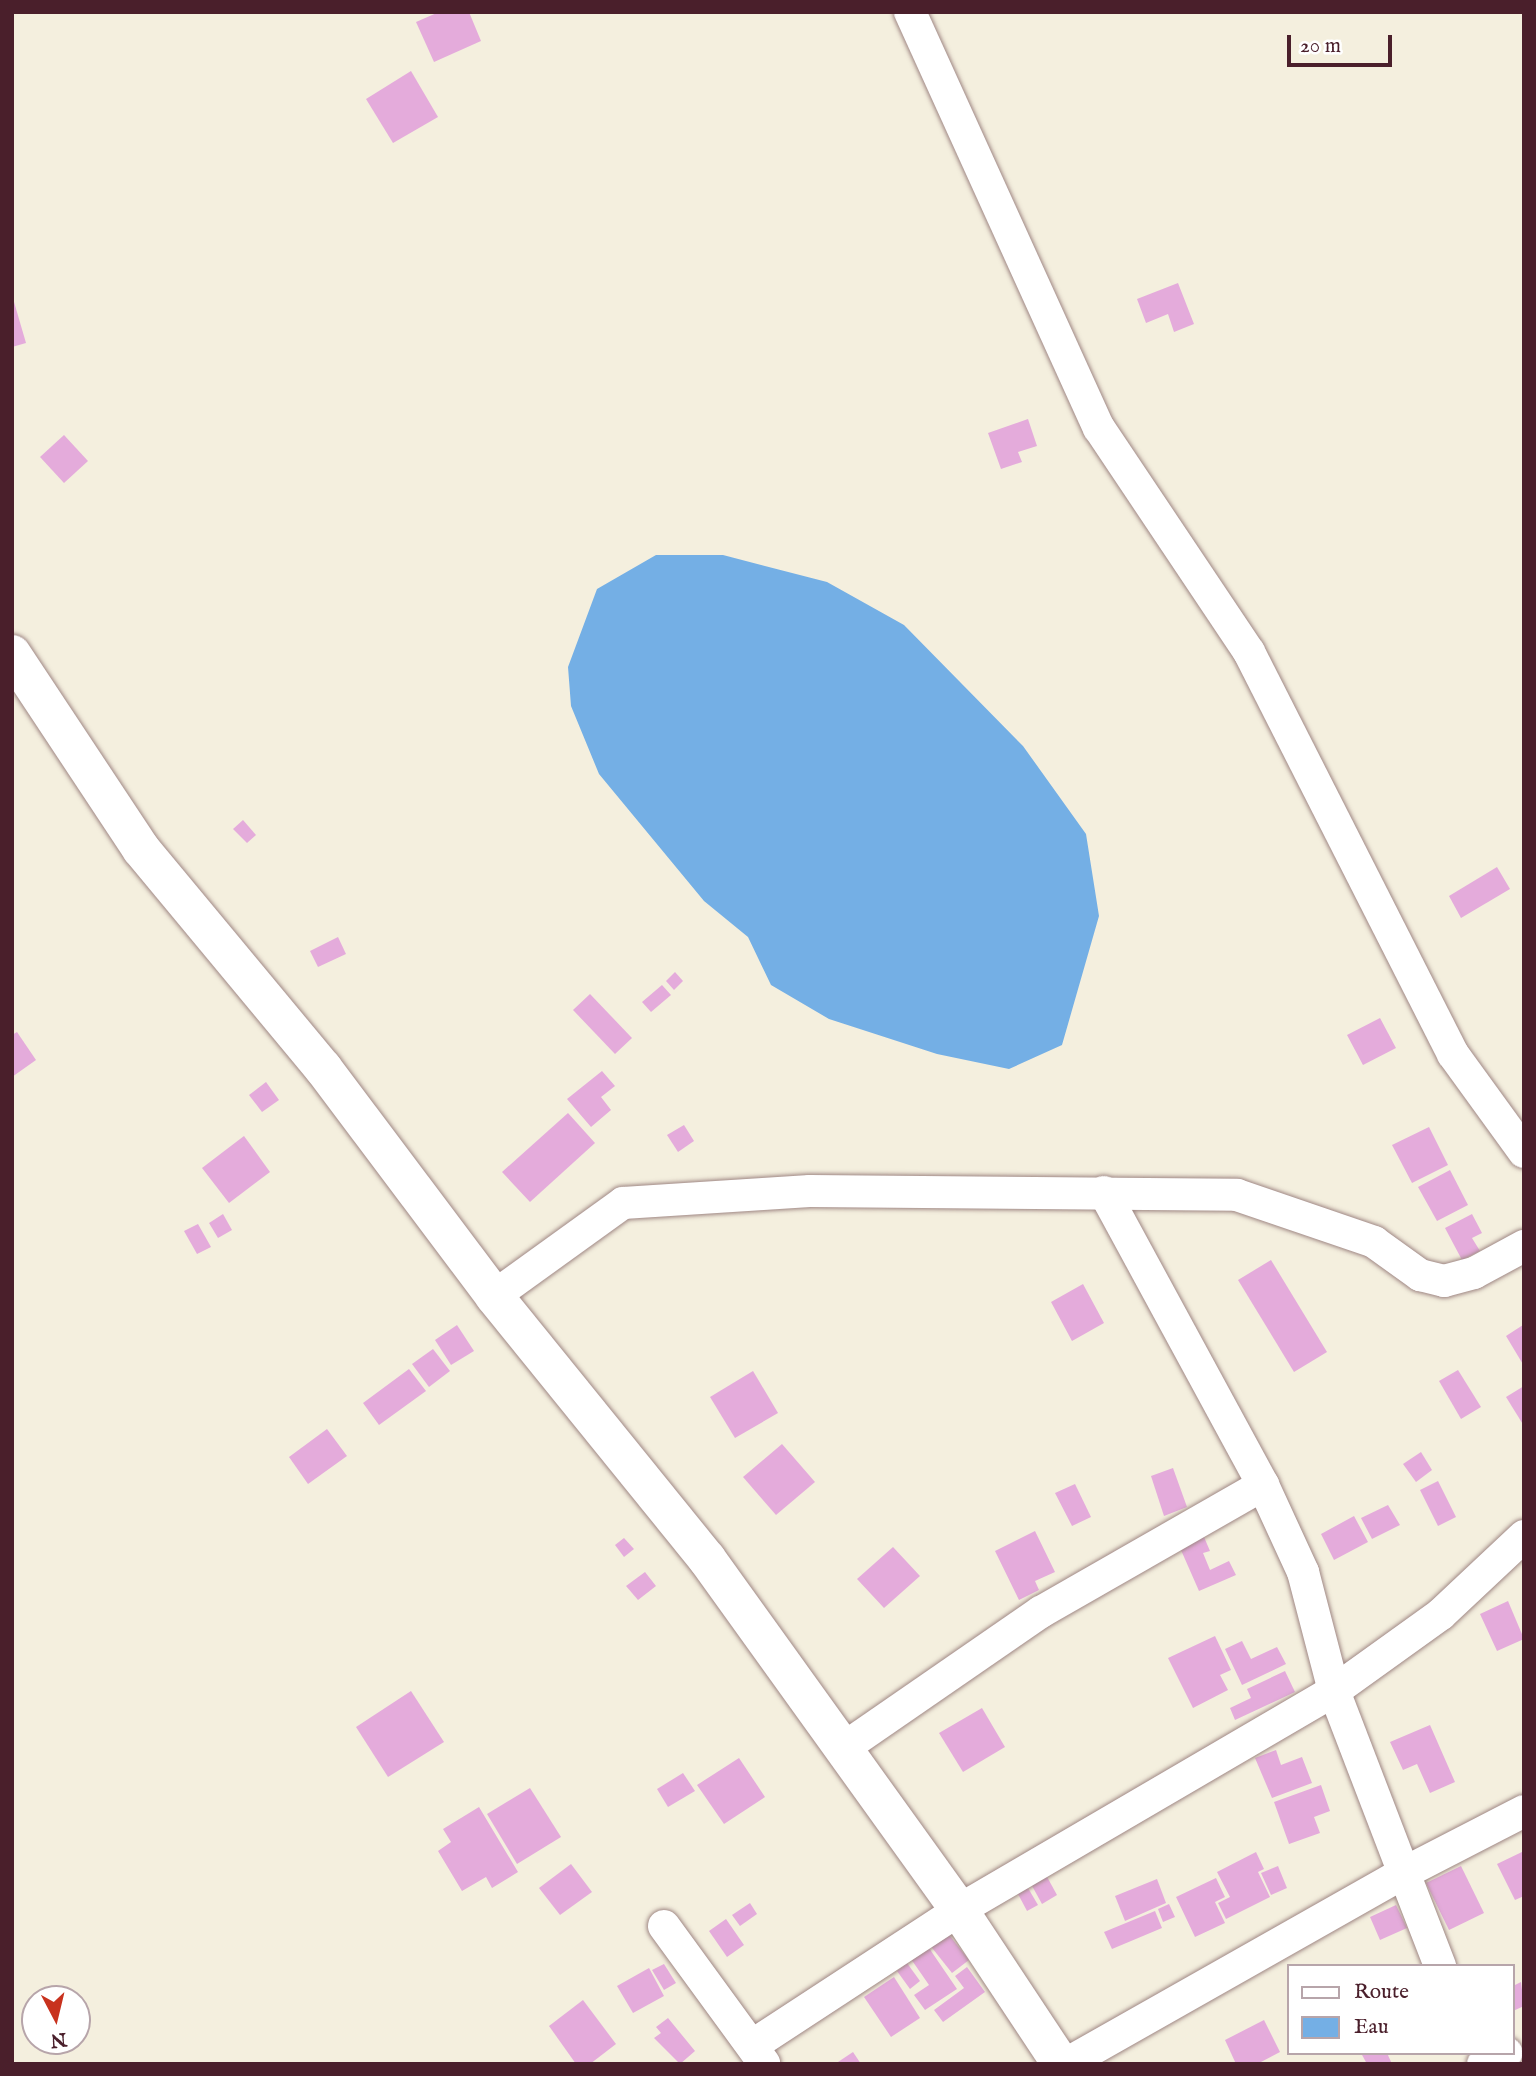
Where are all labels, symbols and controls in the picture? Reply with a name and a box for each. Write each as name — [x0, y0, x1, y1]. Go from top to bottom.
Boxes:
scale bar — [1291, 21, 1396, 65]
text: 20 m — [1300, 33, 1341, 60]
legend — [1288, 1964, 1515, 2055]
text: Route — [1354, 1979, 1409, 2006]
north arrow — [21, 1985, 91, 2055]
text: Eau — [1354, 2014, 1389, 2041]
text: N — [49, 2026, 68, 2052]

